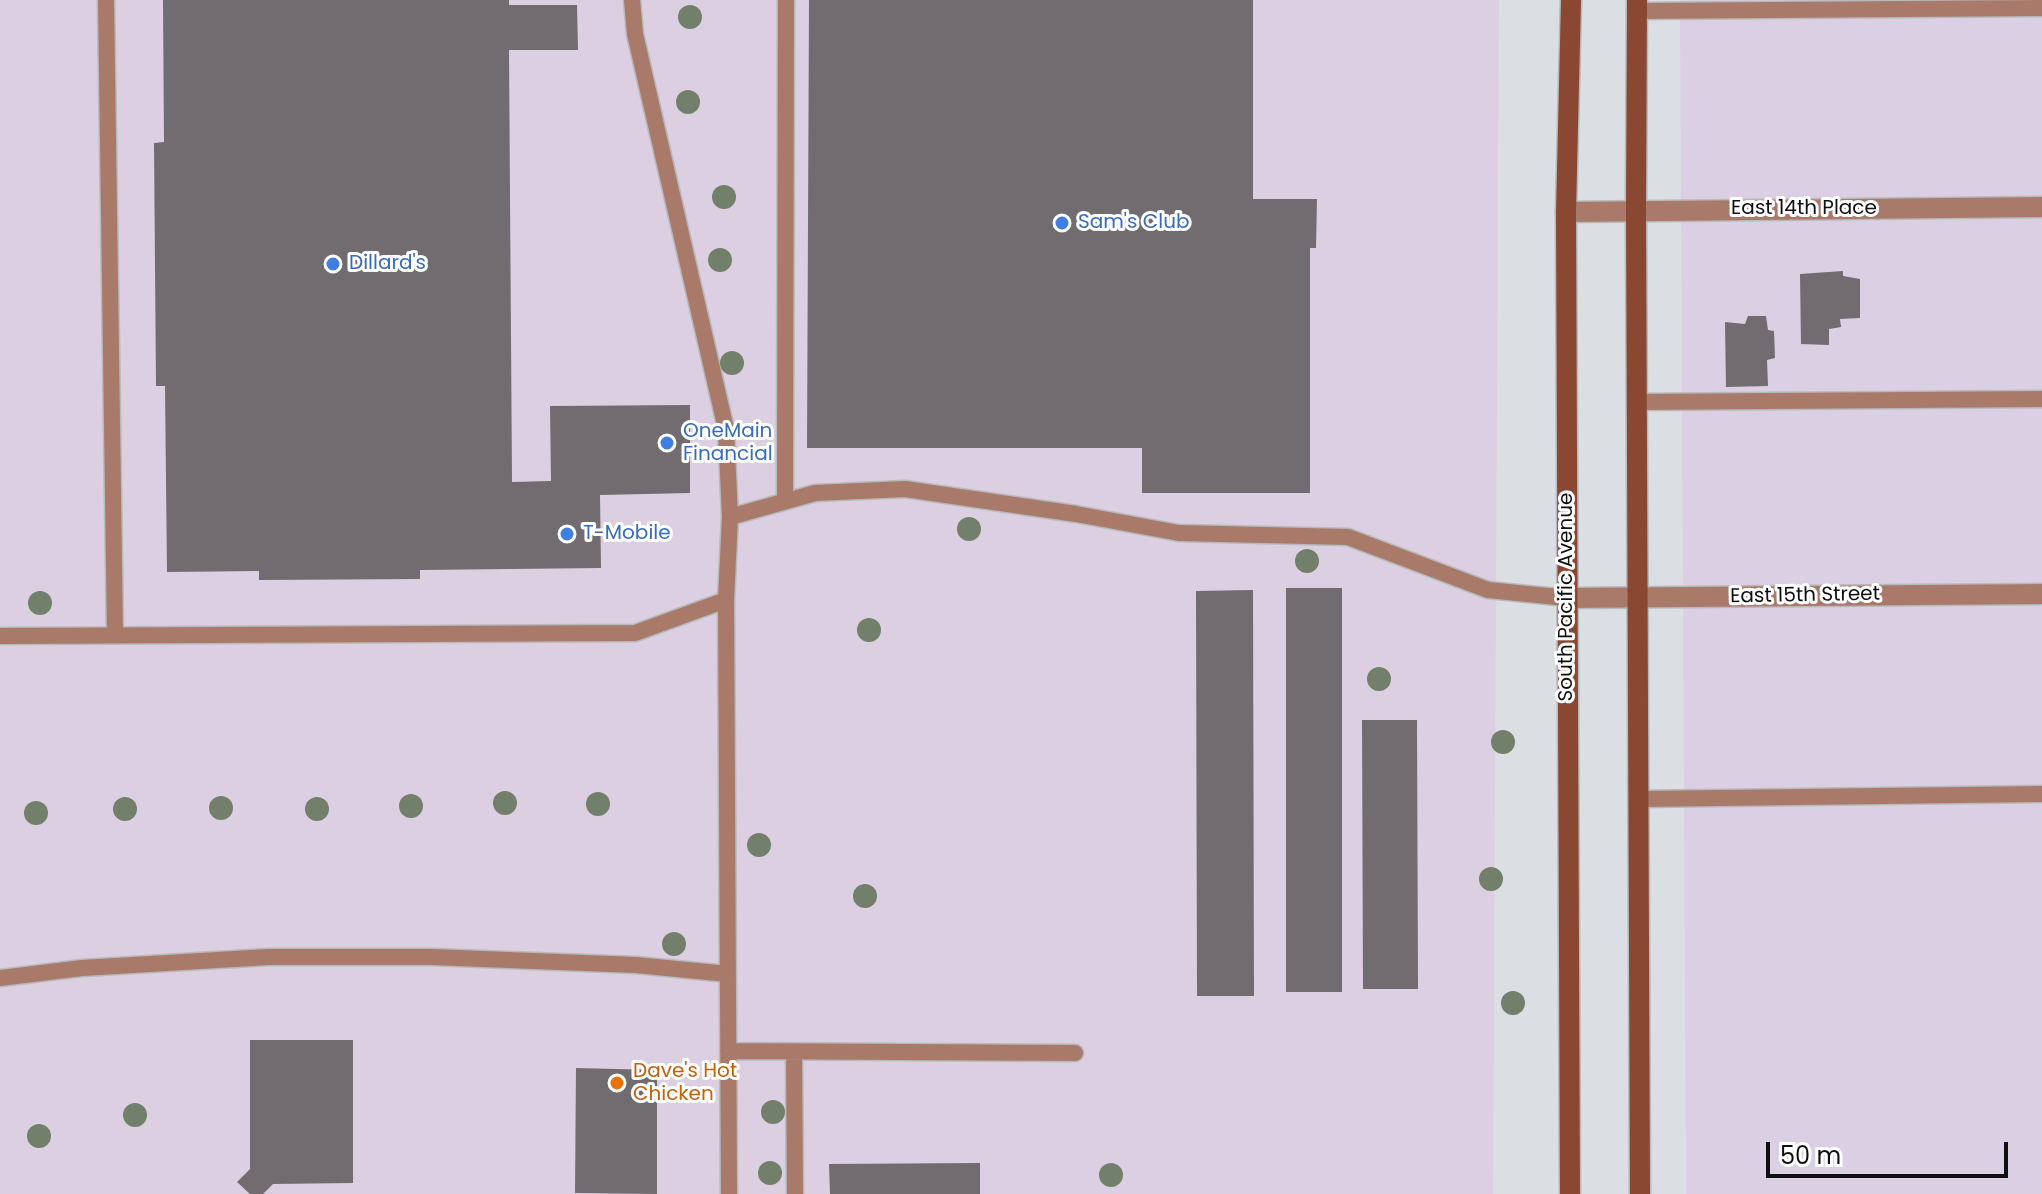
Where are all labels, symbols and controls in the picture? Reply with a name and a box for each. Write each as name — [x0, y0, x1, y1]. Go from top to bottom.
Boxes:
street label: East 14th Place — [1731, 197, 1877, 221]
place label: Sam's Club — [1078, 211, 1189, 235]
marker: Sam's Club — [1053, 214, 1071, 232]
place label: Dillard's — [349, 252, 426, 276]
marker: Dillard's — [324, 255, 342, 273]
place label: OneMain Financial — [683, 420, 773, 467]
marker: OneMain Financial — [658, 434, 676, 452]
street label: South Pacific Avenue — [1555, 493, 1579, 701]
place label: T-Mobile — [583, 522, 671, 546]
marker: T-Mobile — [558, 525, 576, 543]
street label: East 15th Street — [1730, 583, 1880, 609]
place label: Dave's Hot Chicken — [633, 1060, 737, 1107]
marker: Dave's Hot Chicken — [608, 1074, 626, 1092]
scale bar — [1770, 1126, 2012, 1176]
text: 50 m — [1780, 1139, 1841, 1172]

